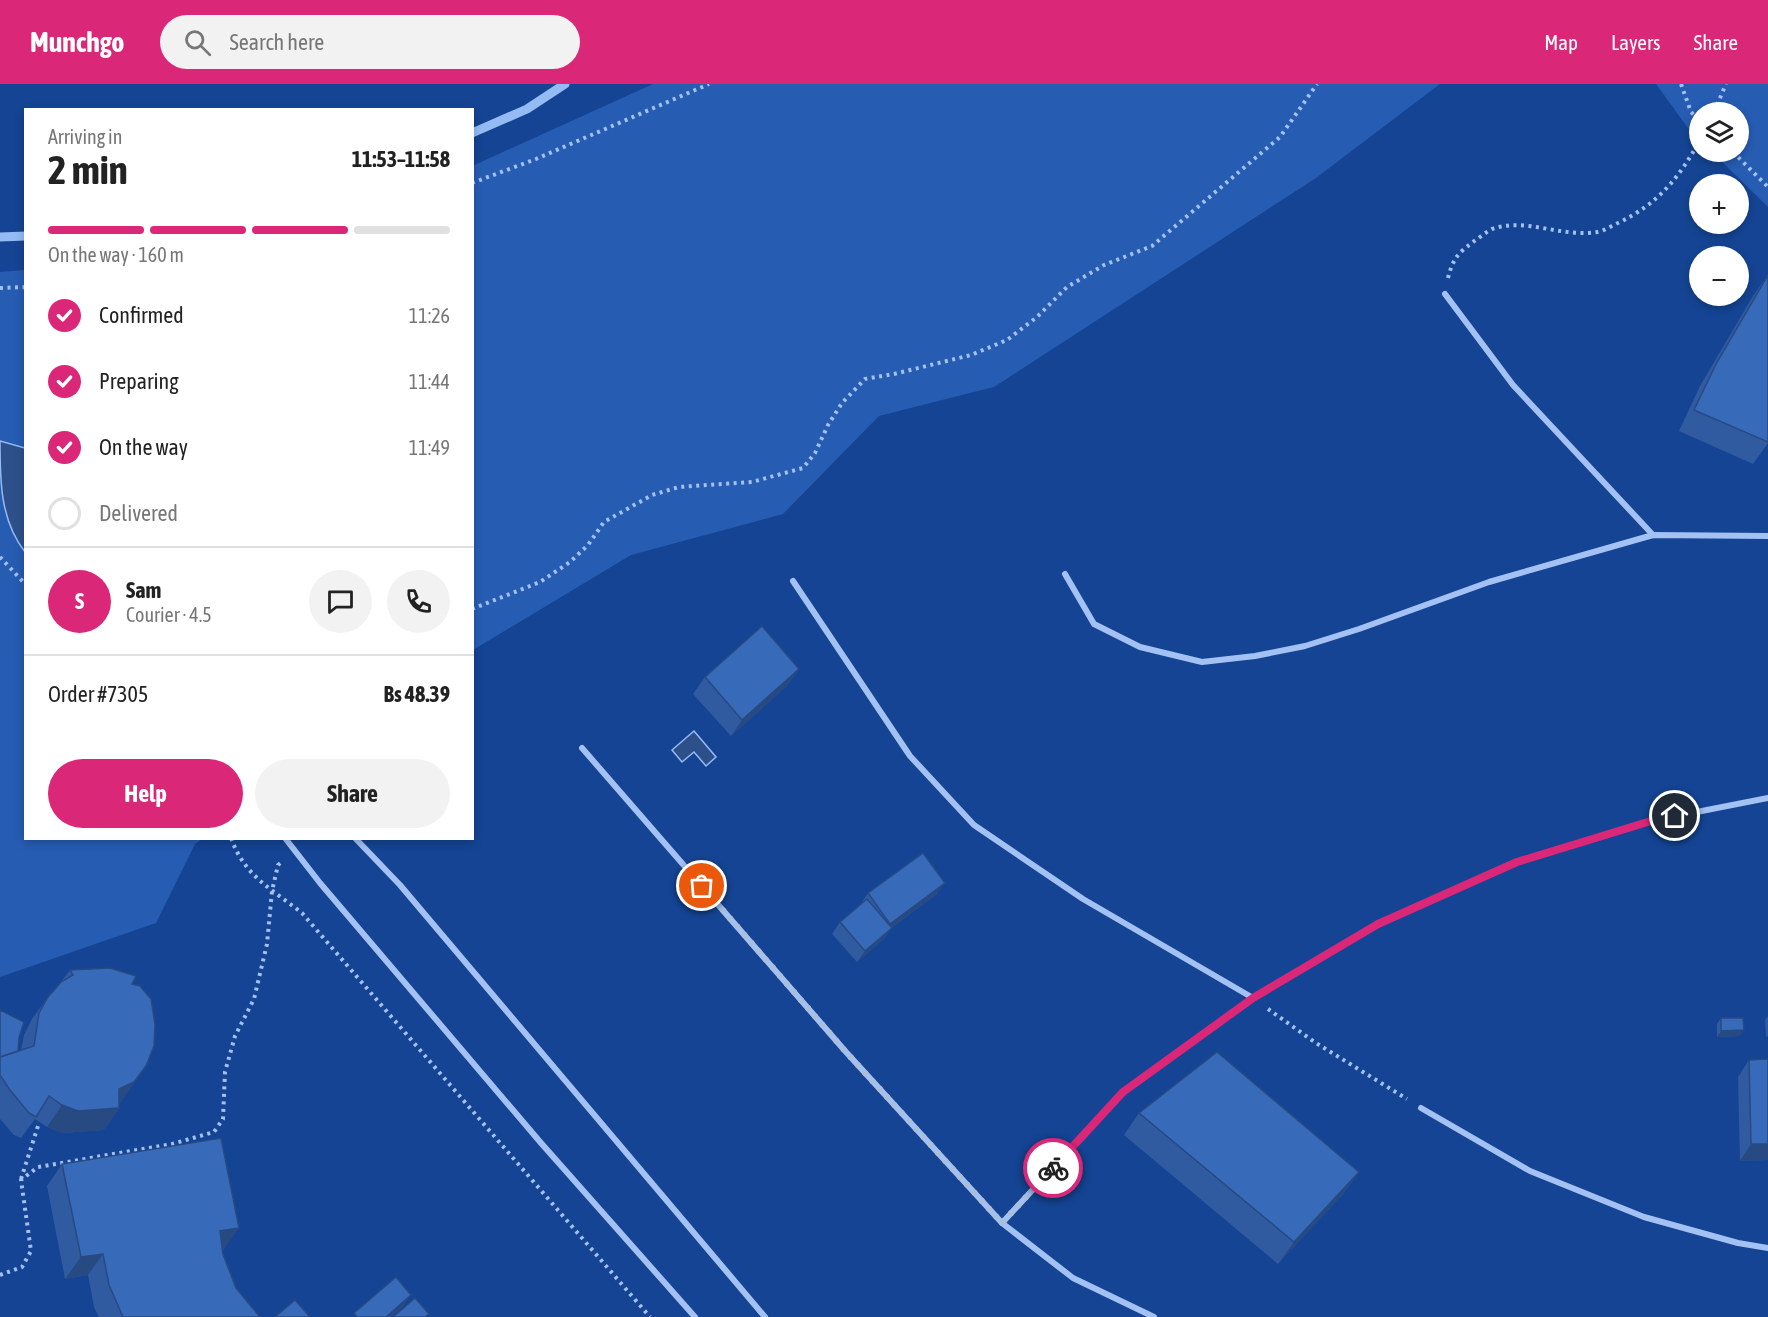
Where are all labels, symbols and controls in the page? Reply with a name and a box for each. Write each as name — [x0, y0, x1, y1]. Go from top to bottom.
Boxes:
search box — [160, 15, 580, 69]
text: Munchgo — [30, 26, 124, 58]
icon: search — [181, 26, 214, 59]
text: Search here — [229, 29, 324, 55]
text: Map — [1544, 30, 1578, 54]
text: Layers — [1611, 30, 1661, 54]
text: Share — [1694, 30, 1738, 54]
map controls — [1689, 102, 1749, 306]
button: layers — [1689, 102, 1749, 162]
text: Arriving in — [48, 125, 122, 148]
text: 11:53–11:58 — [352, 146, 450, 172]
text: 2 min — [48, 148, 128, 192]
button: + — [1689, 174, 1749, 234]
text: On the way · 160 m — [48, 243, 184, 266]
button: − — [1689, 246, 1749, 306]
icon: check — [48, 299, 81, 332]
text: Confirmed — [99, 302, 184, 328]
text: 11:26 — [409, 304, 450, 327]
icon: check — [48, 365, 81, 398]
text: Preparing — [99, 368, 179, 394]
text: 11:44 — [409, 370, 450, 393]
icon: check — [48, 431, 81, 464]
text: On the way — [99, 434, 188, 460]
text: 11:49 — [409, 436, 450, 459]
text: Delivered — [99, 500, 178, 526]
button: chat — [309, 570, 372, 633]
button: phone — [387, 570, 450, 633]
text: Sam — [126, 577, 161, 603]
text: S — [75, 588, 84, 614]
text: Courier · 4.5 — [126, 603, 212, 626]
text: Order #7305 — [48, 681, 148, 707]
text: Bs 48.39 — [384, 681, 450, 707]
button: Help — [48, 759, 243, 828]
button: Share — [255, 759, 450, 828]
pin — [1649, 790, 1700, 841]
icon: home — [1658, 799, 1691, 832]
pin — [676, 860, 727, 911]
icon: bag — [685, 869, 718, 902]
courier — [1023, 1138, 1083, 1198]
icon: bike — [1037, 1152, 1070, 1185]

